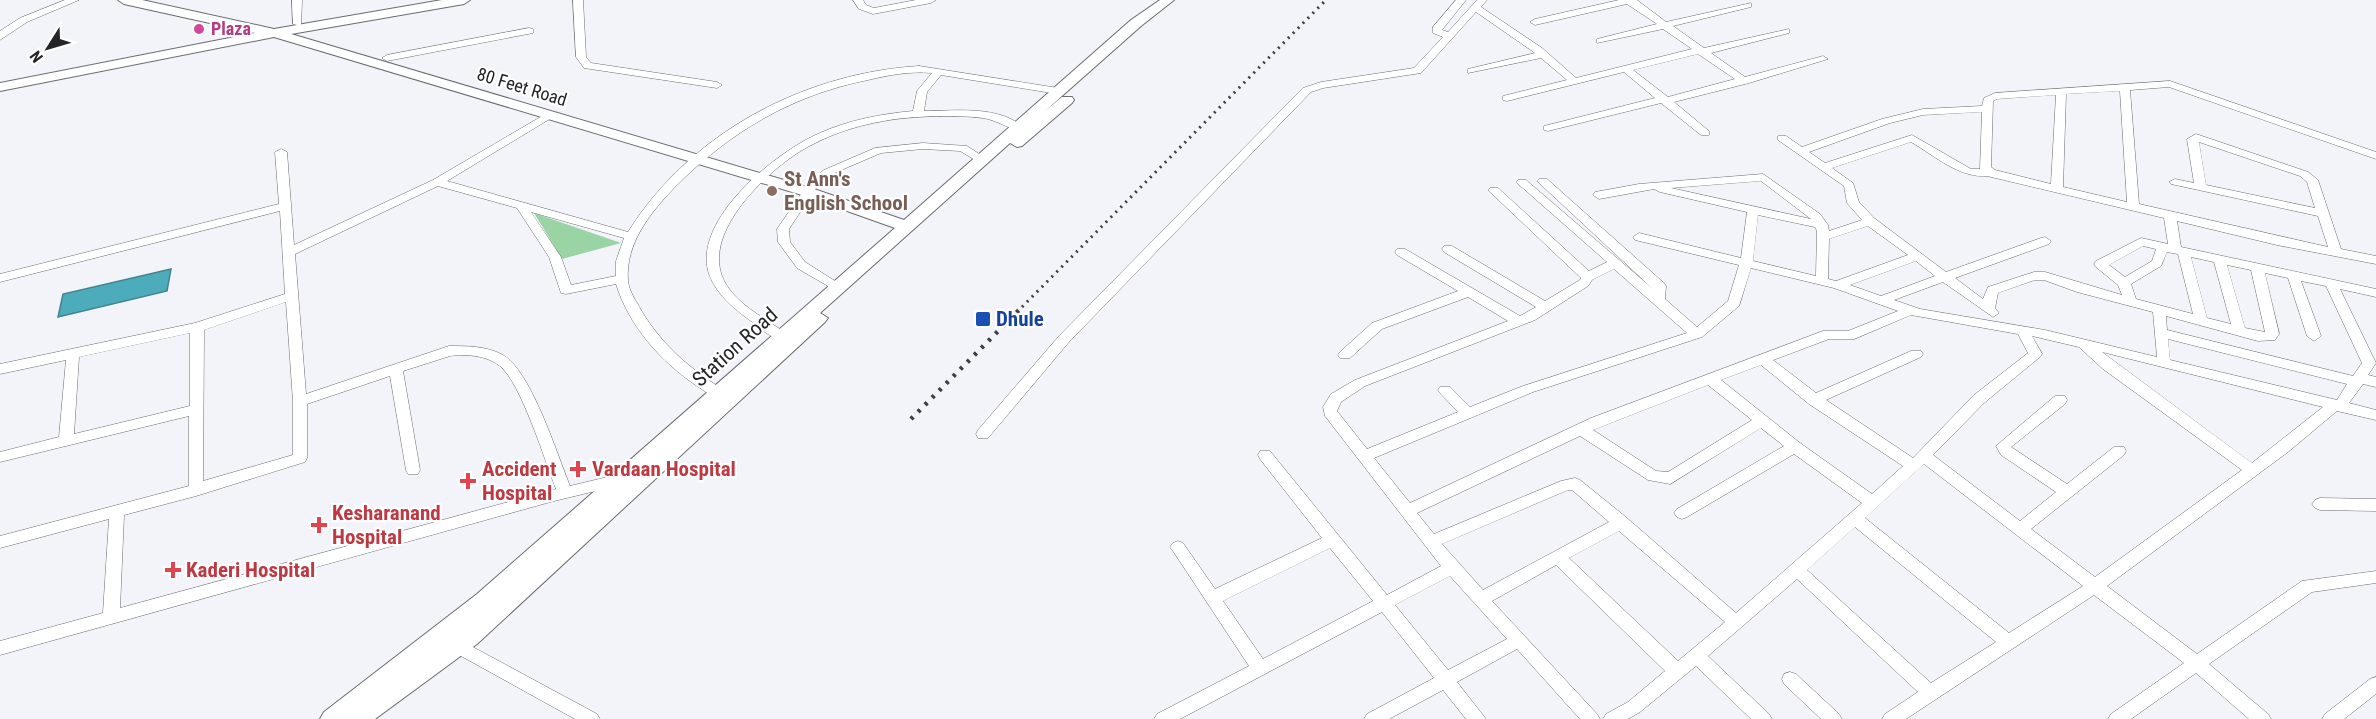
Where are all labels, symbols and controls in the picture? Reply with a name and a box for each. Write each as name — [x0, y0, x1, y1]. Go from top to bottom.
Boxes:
north arrow — [18, 18, 78, 78]
place label: Plaza — [211, 18, 251, 39]
marker: Plaza — [192, 22, 206, 36]
text: N — [26, 47, 47, 66]
street label: 80 Feet Road — [475, 63, 570, 110]
place label: St Ann's English School — [784, 167, 908, 215]
marker: St Ann's English School — [765, 184, 779, 198]
street label: Station Road — [688, 303, 782, 391]
place label: Dhule — [996, 307, 1044, 331]
marker: Dhule — [974, 310, 992, 328]
place label: Accident Hospital — [482, 457, 556, 505]
place label: Vardaan Hospital — [592, 457, 736, 481]
marker: Vardaan Hospital — [569, 460, 587, 478]
marker: Accident Hospital — [459, 472, 477, 490]
place label: Kesharanand Hospital — [332, 501, 441, 549]
marker: Kesharanand Hospital — [310, 516, 328, 534]
place label: Kaderi Hospital — [186, 558, 315, 582]
marker: Kaderi Hospital — [164, 561, 182, 579]

